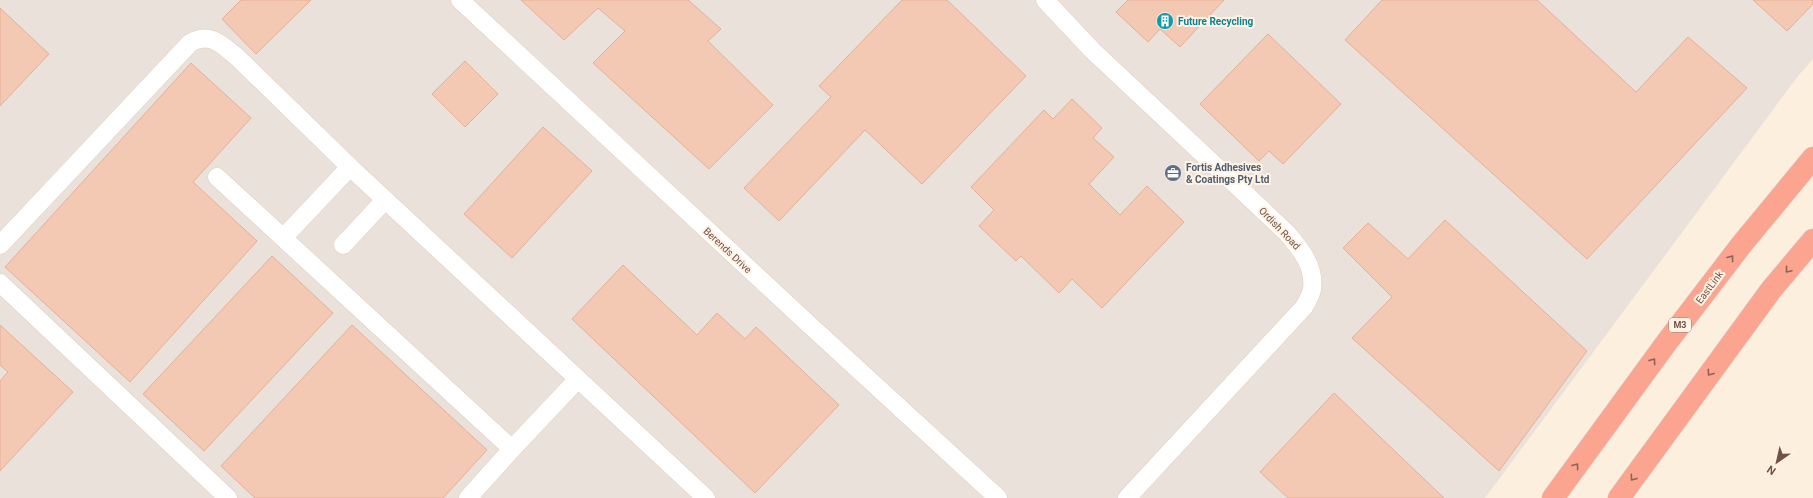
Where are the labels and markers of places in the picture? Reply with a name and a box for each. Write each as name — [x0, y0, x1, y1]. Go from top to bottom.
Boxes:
building icon: Future Recycling — [1155, 11, 1175, 31]
place label: Future Recycling — [1178, 16, 1254, 27]
place label: Fortis Adhesives & Coatings Pty Ltd — [1186, 162, 1270, 185]
office icon: Fortis Adhesives & Coatings Pty Ltd — [1163, 163, 1183, 183]

